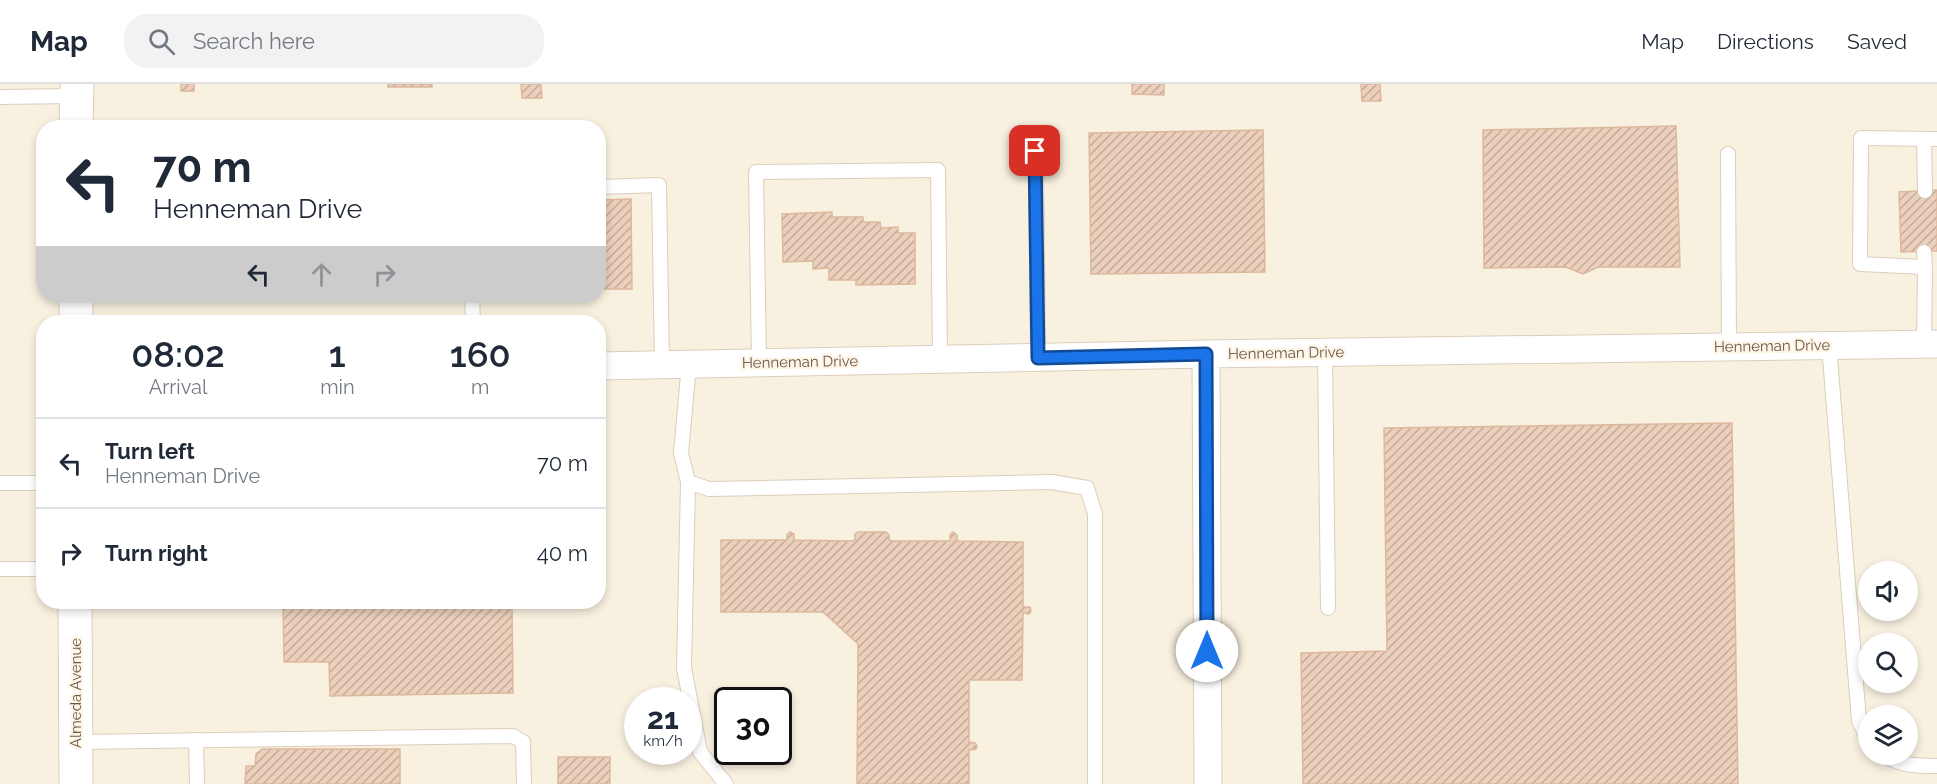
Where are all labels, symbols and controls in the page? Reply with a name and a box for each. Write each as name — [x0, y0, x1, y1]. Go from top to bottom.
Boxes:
search box — [124, 14, 544, 68]
text: Map — [30, 25, 88, 58]
icon: search — [145, 25, 178, 58]
text: Search here — [193, 28, 315, 54]
text: Map — [1641, 29, 1684, 54]
text: Directions — [1717, 29, 1814, 54]
text: Saved — [1847, 29, 1907, 54]
pin — [1009, 125, 1060, 176]
icon: arrive — [1018, 134, 1051, 167]
text: 70 m — [153, 143, 252, 192]
icon: left — [54, 144, 132, 222]
text: Henneman Drive — [153, 193, 362, 224]
icon: left — [242, 258, 275, 291]
icon: ahead — [305, 258, 338, 291]
icon: right — [368, 258, 401, 291]
text: 08:02 — [131, 333, 225, 375]
text: 1 — [329, 333, 346, 375]
text: 160 — [450, 333, 511, 375]
street label: Henneman Drive — [1714, 336, 1831, 356]
street label: Henneman Drive — [1228, 343, 1345, 363]
street label: Henneman Drive — [742, 352, 859, 372]
text: Arrival — [149, 375, 207, 399]
text: min — [320, 375, 355, 399]
text: m — [471, 375, 489, 399]
text: Turn left — [105, 438, 195, 464]
icon: left — [54, 447, 87, 480]
text: 70 m — [537, 450, 588, 476]
text: Henneman Drive — [105, 464, 260, 488]
icon: right — [54, 537, 87, 570]
text: Turn right — [105, 540, 208, 566]
text: 40 m — [537, 540, 588, 566]
map controls — [1858, 561, 1918, 765]
button: sound — [1858, 561, 1918, 621]
position arrow — [1175, 619, 1239, 683]
button: search — [1858, 633, 1918, 693]
street label: Almeda Avenue — [67, 638, 85, 748]
speed limit sign: 30 — [714, 687, 792, 765]
text: 21 — [647, 701, 679, 736]
button: layers — [1858, 705, 1918, 765]
text: km/h — [643, 732, 683, 750]

